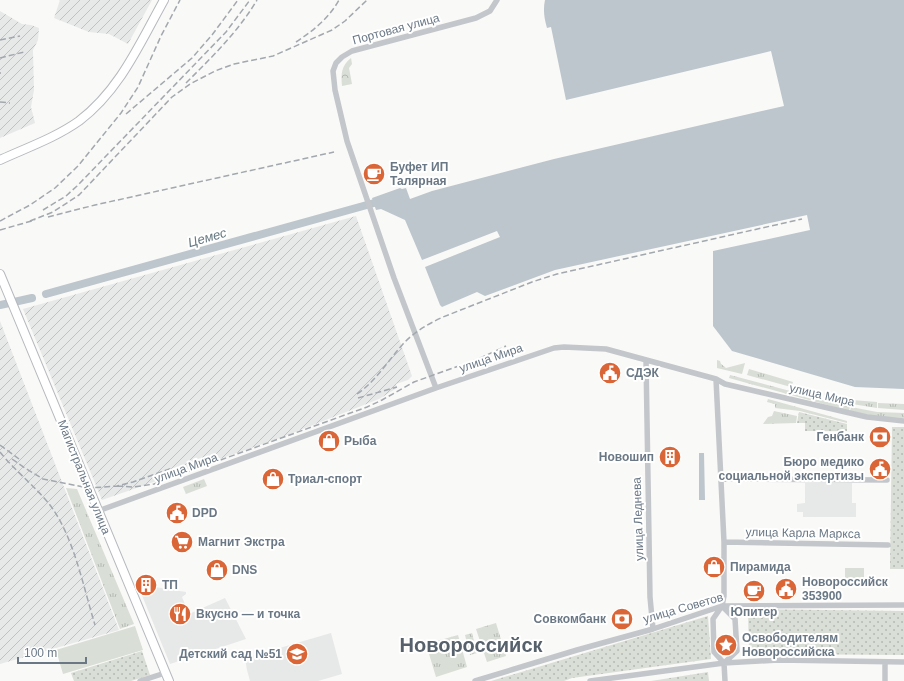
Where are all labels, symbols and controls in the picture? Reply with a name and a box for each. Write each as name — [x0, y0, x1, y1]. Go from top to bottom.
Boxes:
street label: Портовая улица — [351, 11, 441, 47]
place label: Буфет ИП Талярная — [390, 160, 448, 188]
cafe icon: Буфет ИП Талярная — [361, 161, 387, 187]
water label: Цемес — [186, 225, 229, 250]
street label: улица Мира — [457, 340, 525, 375]
public building icon: СДЭК — [597, 360, 623, 386]
place label: СДЭК — [626, 366, 660, 380]
street label: улица Мира — [788, 381, 856, 409]
street label: Магистральная улица — [55, 418, 113, 537]
bank icon: Генбанк — [867, 424, 893, 450]
shop icon: Рыба — [316, 428, 342, 454]
place label: Генбанк — [817, 430, 865, 444]
place label: Рыба — [344, 434, 377, 448]
building icon: Новошип — [657, 444, 683, 470]
street label: улица Мира — [152, 450, 220, 486]
place label: Новошип — [599, 450, 654, 464]
place label: Бюро медико социальной экспертизы — [719, 455, 864, 483]
public building icon: Бюро медико социальной экспертизы — [867, 456, 893, 482]
shop icon: Триал-спорт — [260, 466, 286, 492]
place label: Триал-спорт — [288, 472, 362, 486]
street label: улица Леднева — [630, 477, 646, 561]
public building icon: DPD — [164, 500, 190, 526]
place label: DPD — [192, 506, 218, 520]
street label: улица Карла Маркса — [745, 525, 861, 541]
supermarket icon: Магнит Экстра — [169, 529, 195, 555]
place label: Магнит Экстра — [198, 535, 285, 549]
shop icon: Пирамида — [701, 554, 727, 580]
shop icon: DNS — [204, 557, 230, 583]
place label: Пирамида — [730, 560, 791, 574]
place label: DNS — [232, 563, 257, 577]
building icon: ТП — [133, 572, 159, 598]
place label: Новороссийск 353900 — [802, 575, 889, 603]
public building icon: Новороссийск 353900 — [773, 576, 799, 602]
place label: ТП — [162, 578, 178, 592]
cafe icon: Юпитер — [741, 578, 767, 604]
street label: улица Советов — [641, 590, 725, 626]
restaurant icon: Вкусно — и точка — [167, 601, 193, 627]
place label: Юпитер — [731, 605, 777, 619]
bank icon: Совкомбанк — [609, 606, 635, 632]
place label: Вкусно — и точка — [196, 607, 300, 621]
place label: Совкомбанк — [534, 612, 607, 626]
place label: Освободителям Новороссийска — [742, 631, 838, 659]
place icon: Освободителям Новороссийска — [713, 632, 739, 658]
district label: Новороссийск — [399, 634, 544, 656]
scale bar — [18, 639, 86, 665]
school or university icon: Детский сад №51 — [284, 641, 310, 667]
text: 100 m — [24, 646, 57, 660]
place label: Детский сад №51 — [179, 647, 282, 661]

